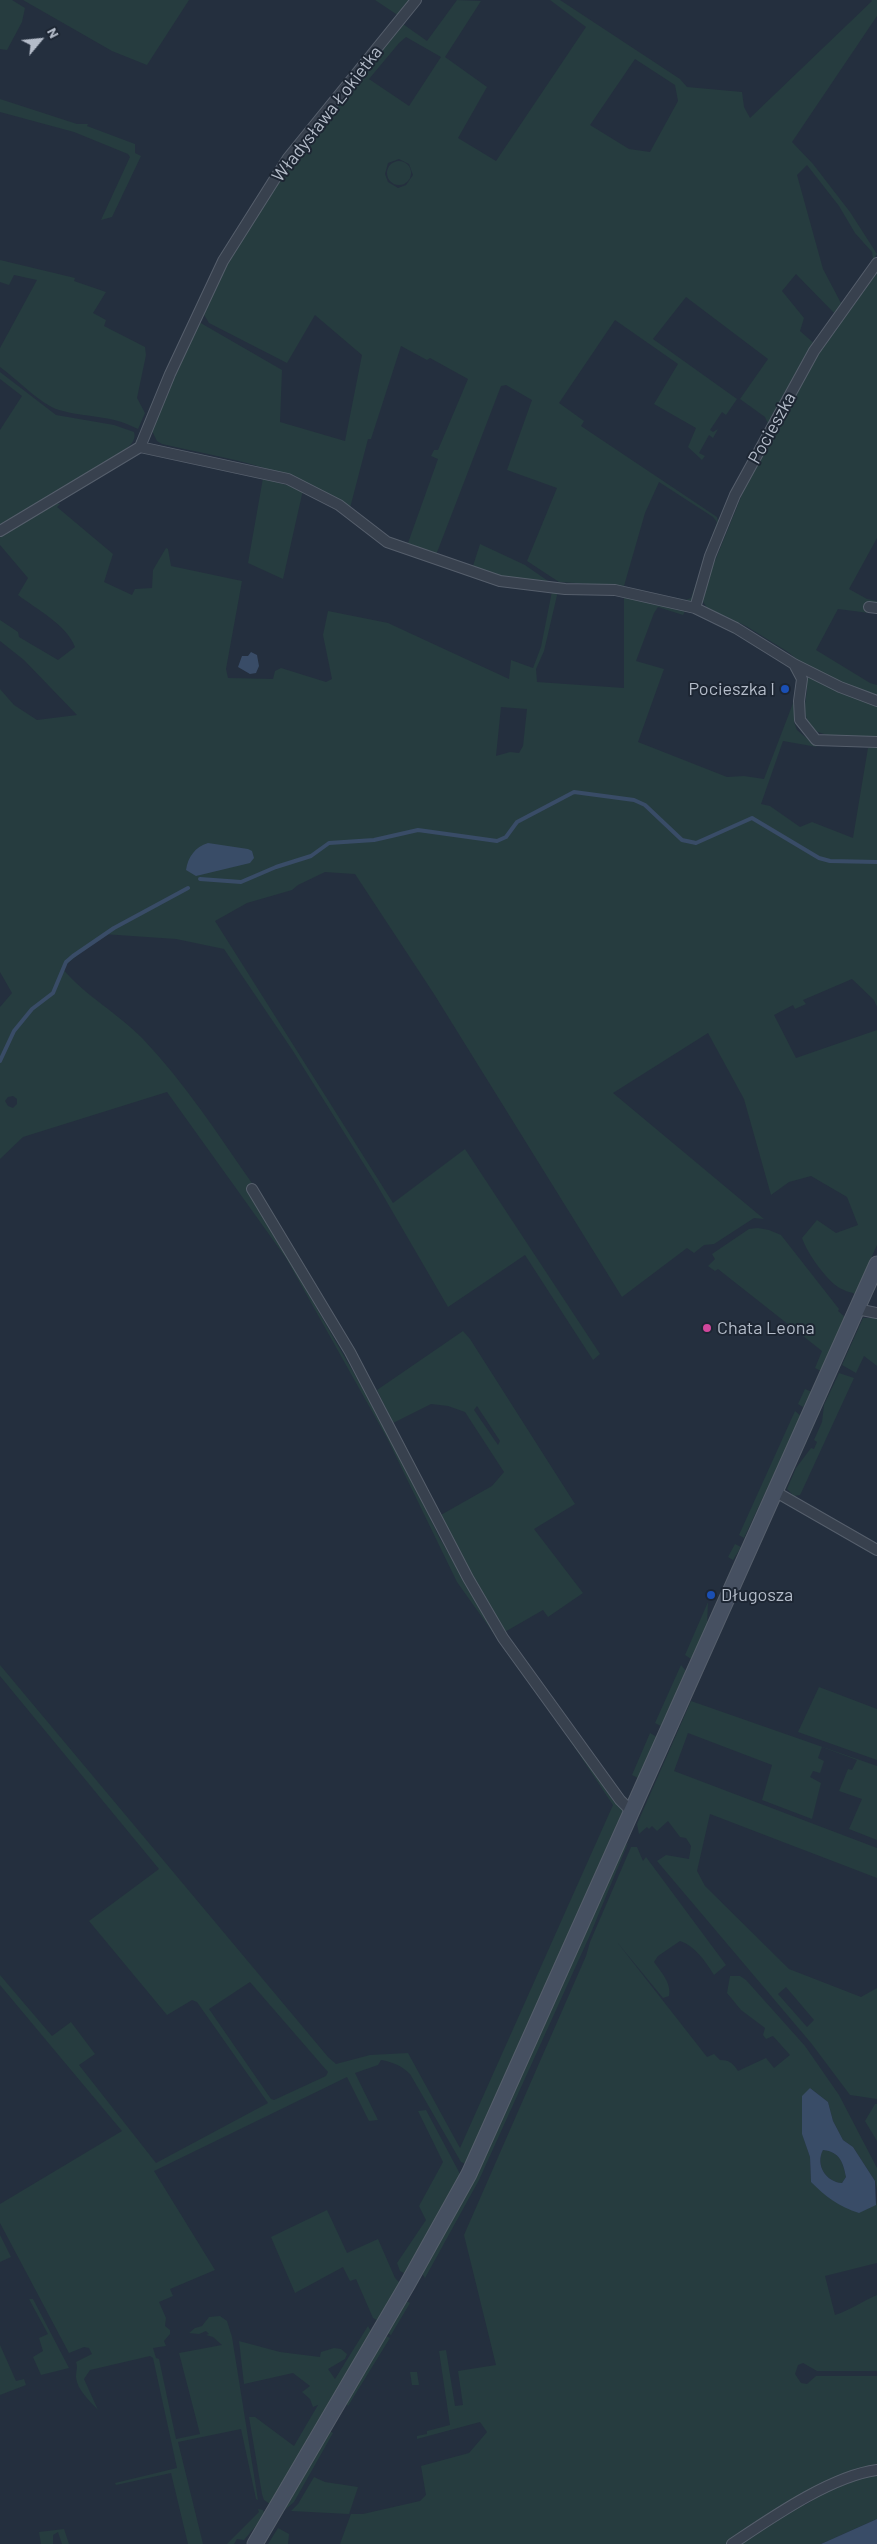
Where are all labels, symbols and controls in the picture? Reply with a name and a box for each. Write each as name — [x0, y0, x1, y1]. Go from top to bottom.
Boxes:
north arrow — [15, 15, 65, 65]
text: N — [44, 25, 63, 41]
street label: Władysława Łokietka — [267, 42, 387, 186]
street label: Pocieszka — [744, 389, 800, 467]
place label: Pocieszka I — [688, 678, 775, 700]
marker: Pocieszka I — [779, 683, 791, 695]
place label: Chata Leona — [717, 1317, 815, 1339]
marker: Chata Leona — [701, 1322, 713, 1334]
place label: Długosza — [721, 1584, 793, 1606]
marker: Długosza — [705, 1589, 717, 1601]

